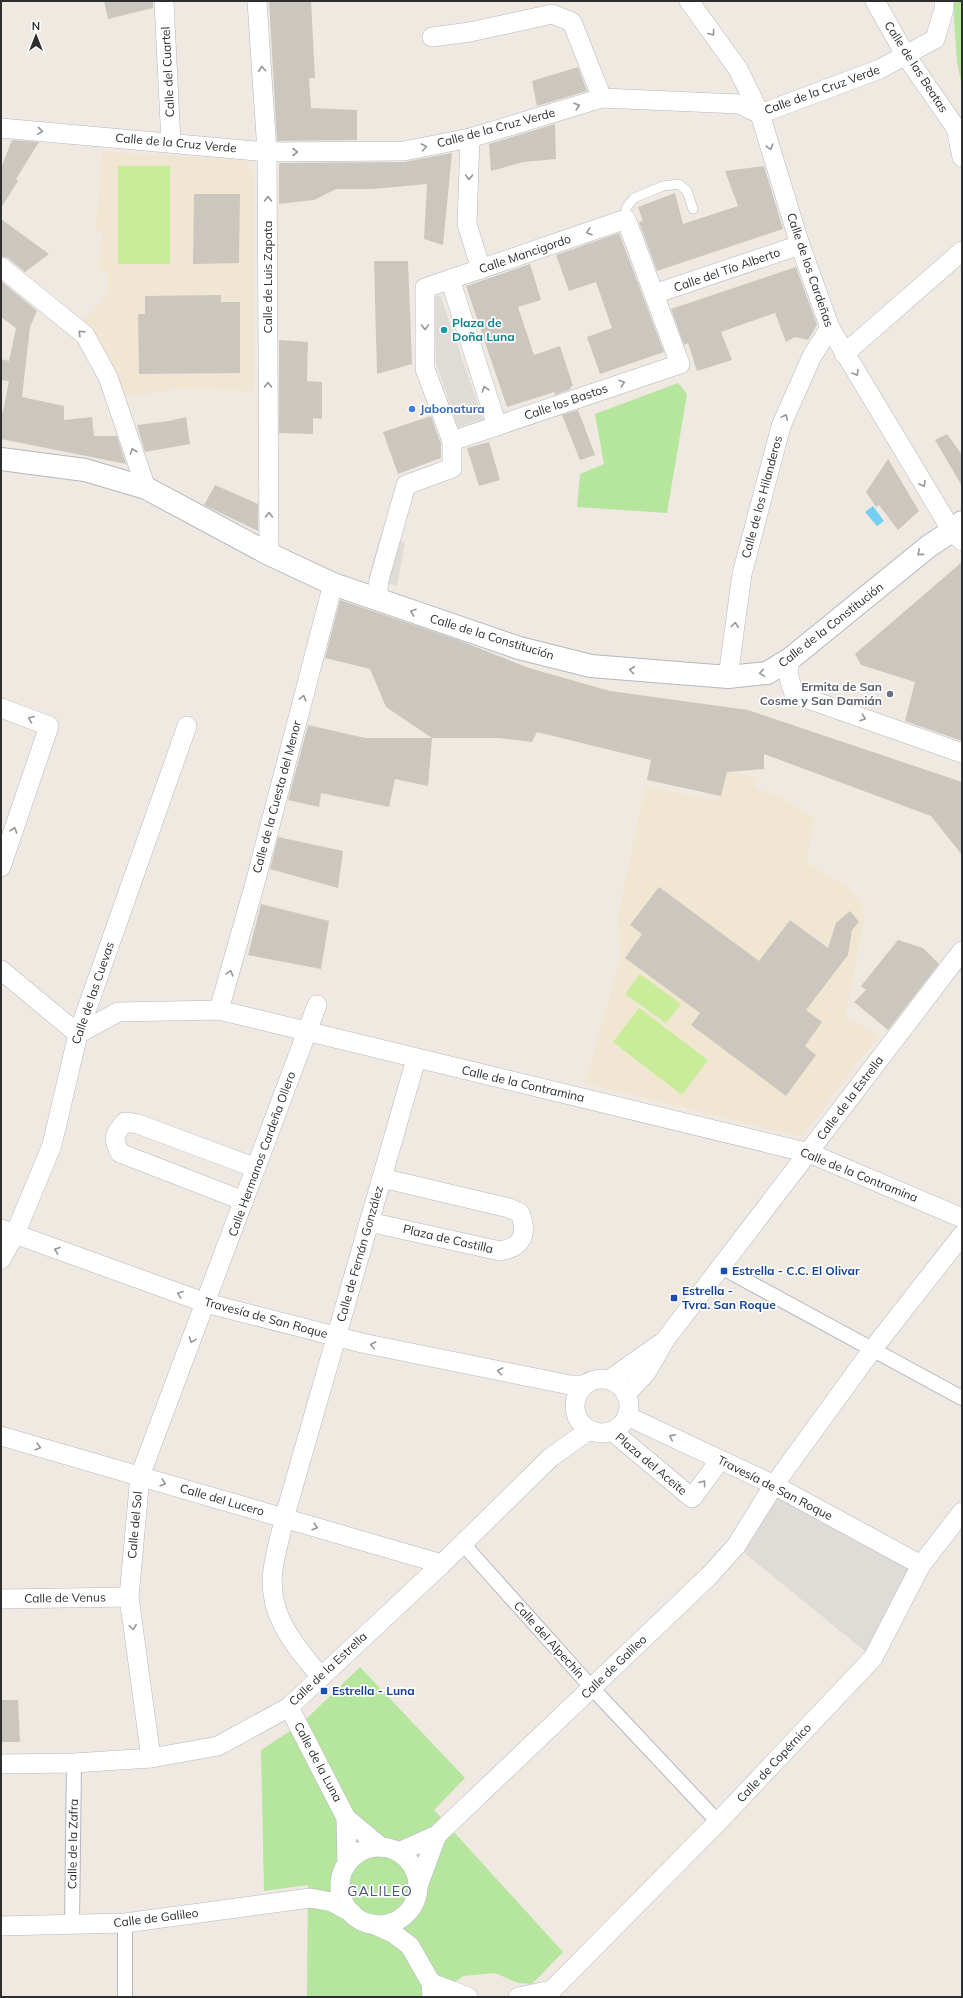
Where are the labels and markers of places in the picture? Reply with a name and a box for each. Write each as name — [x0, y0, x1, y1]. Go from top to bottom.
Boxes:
place label: Plaza de Doña Luna — [452, 315, 515, 344]
marker: Plaza de Doña Luna — [439, 325, 449, 335]
place label: Jabonatura — [420, 401, 485, 416]
marker: Jabonatura — [407, 404, 417, 414]
place label: Ermita de San Cosme y San Damián — [760, 679, 882, 708]
marker: Ermita de San Cosme y San Damián — [885, 689, 895, 699]
place label: Estrella - C.C. El Olivar — [732, 1263, 860, 1278]
marker: Estrella - C.C. El Olivar — [719, 1266, 729, 1276]
place label: Estrella - Tvra. San Roque — [682, 1283, 776, 1312]
marker: Estrella - Tvra. San Roque — [669, 1293, 679, 1303]
place label: Estrella - Luna — [332, 1683, 415, 1698]
marker: Estrella - Luna — [319, 1686, 329, 1696]

